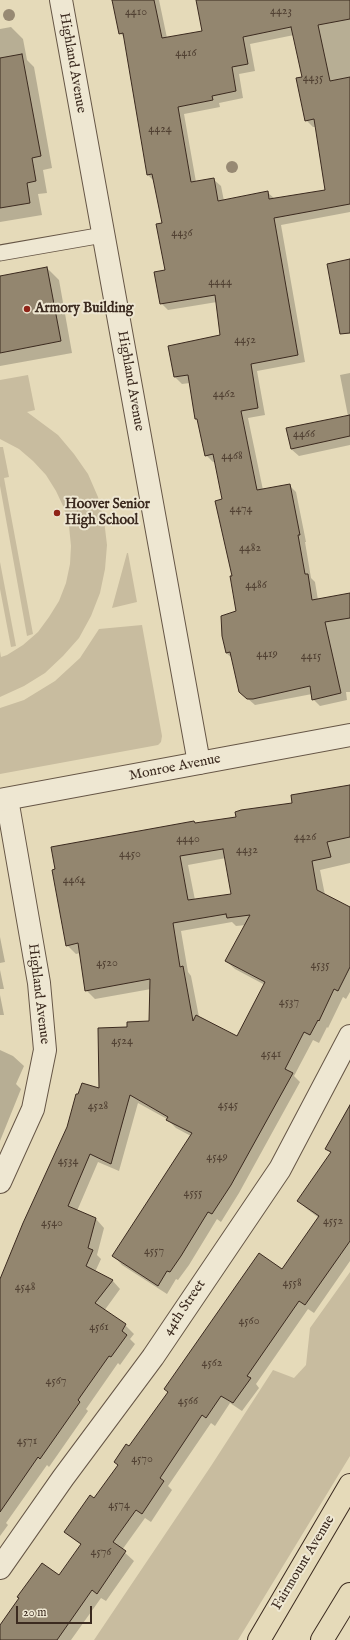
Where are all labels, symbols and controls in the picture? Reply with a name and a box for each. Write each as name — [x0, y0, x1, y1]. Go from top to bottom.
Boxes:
house number: 4423 — [270, 5, 292, 19]
house number: 4410 — [125, 6, 147, 20]
street label: Highland Avenue — [55, 12, 89, 114]
house number: 4416 — [175, 47, 197, 61]
house number: 4435 — [303, 72, 323, 86]
house number: 4424 — [148, 123, 172, 137]
house number: 4436 — [171, 227, 193, 241]
house number: 4444 — [208, 276, 232, 290]
place label: Armory Building — [35, 301, 133, 317]
marker: Armory Building — [22, 304, 32, 314]
street label: Highland Avenue — [113, 330, 147, 432]
house number: 4452 — [234, 334, 256, 348]
house number: 4462 — [213, 388, 235, 402]
house number: 4466 — [293, 428, 315, 442]
house number: 4468 — [221, 450, 243, 464]
place label: Hoover Senior High School — [65, 497, 150, 530]
house number: 4474 — [230, 503, 252, 517]
marker: Hoover Senior High School — [52, 508, 62, 518]
house number: 4482 — [239, 542, 261, 556]
house number: 4486 — [245, 579, 267, 593]
house number: 4419 — [256, 648, 278, 662]
house number: 4415 — [301, 650, 321, 664]
street label: Monroe Avenue — [128, 751, 222, 785]
house number: 4426 — [294, 831, 316, 845]
house number: 4440 — [176, 833, 200, 847]
house number: 4432 — [236, 844, 258, 858]
house number: 4450 — [119, 848, 141, 862]
house number: 4464 — [63, 874, 85, 888]
street label: Highland Avenue — [23, 943, 53, 1045]
house number: 4520 — [96, 957, 118, 971]
house number: 4535 — [310, 959, 330, 973]
house number: 4537 — [279, 996, 299, 1010]
house number: 4524 — [111, 1035, 133, 1049]
house number: 4541 — [261, 1048, 281, 1062]
house number: 4545 — [218, 1099, 238, 1113]
house number: 4528 — [88, 1100, 108, 1114]
house number: 4549 — [206, 1151, 228, 1165]
house number: 4534 — [58, 1155, 78, 1169]
house number: 4555 — [184, 1187, 202, 1201]
house number: 4552 — [323, 1215, 343, 1229]
house number: 4540 — [41, 1217, 63, 1231]
house number: 4557 — [144, 1245, 164, 1259]
street label: 44th Street — [160, 1277, 210, 1339]
house number: 4558 — [282, 1277, 302, 1291]
house number: 4548 — [15, 1281, 35, 1295]
house number: 4560 — [238, 1315, 260, 1329]
house number: 4561 — [89, 1321, 109, 1335]
house number: 4562 — [202, 1357, 222, 1371]
house number: 4567 — [46, 1375, 66, 1389]
house number: 4566 — [178, 1395, 198, 1409]
house number: 4571 — [17, 1435, 37, 1449]
house number: 4570 — [131, 1453, 153, 1467]
house number: 4574 — [108, 1499, 130, 1513]
street label: Fairmount Avenue — [269, 1513, 339, 1613]
house number: 4576 — [91, 1546, 111, 1560]
scale bar — [18, 1598, 94, 1624]
text: 20 m — [23, 1605, 46, 1620]

